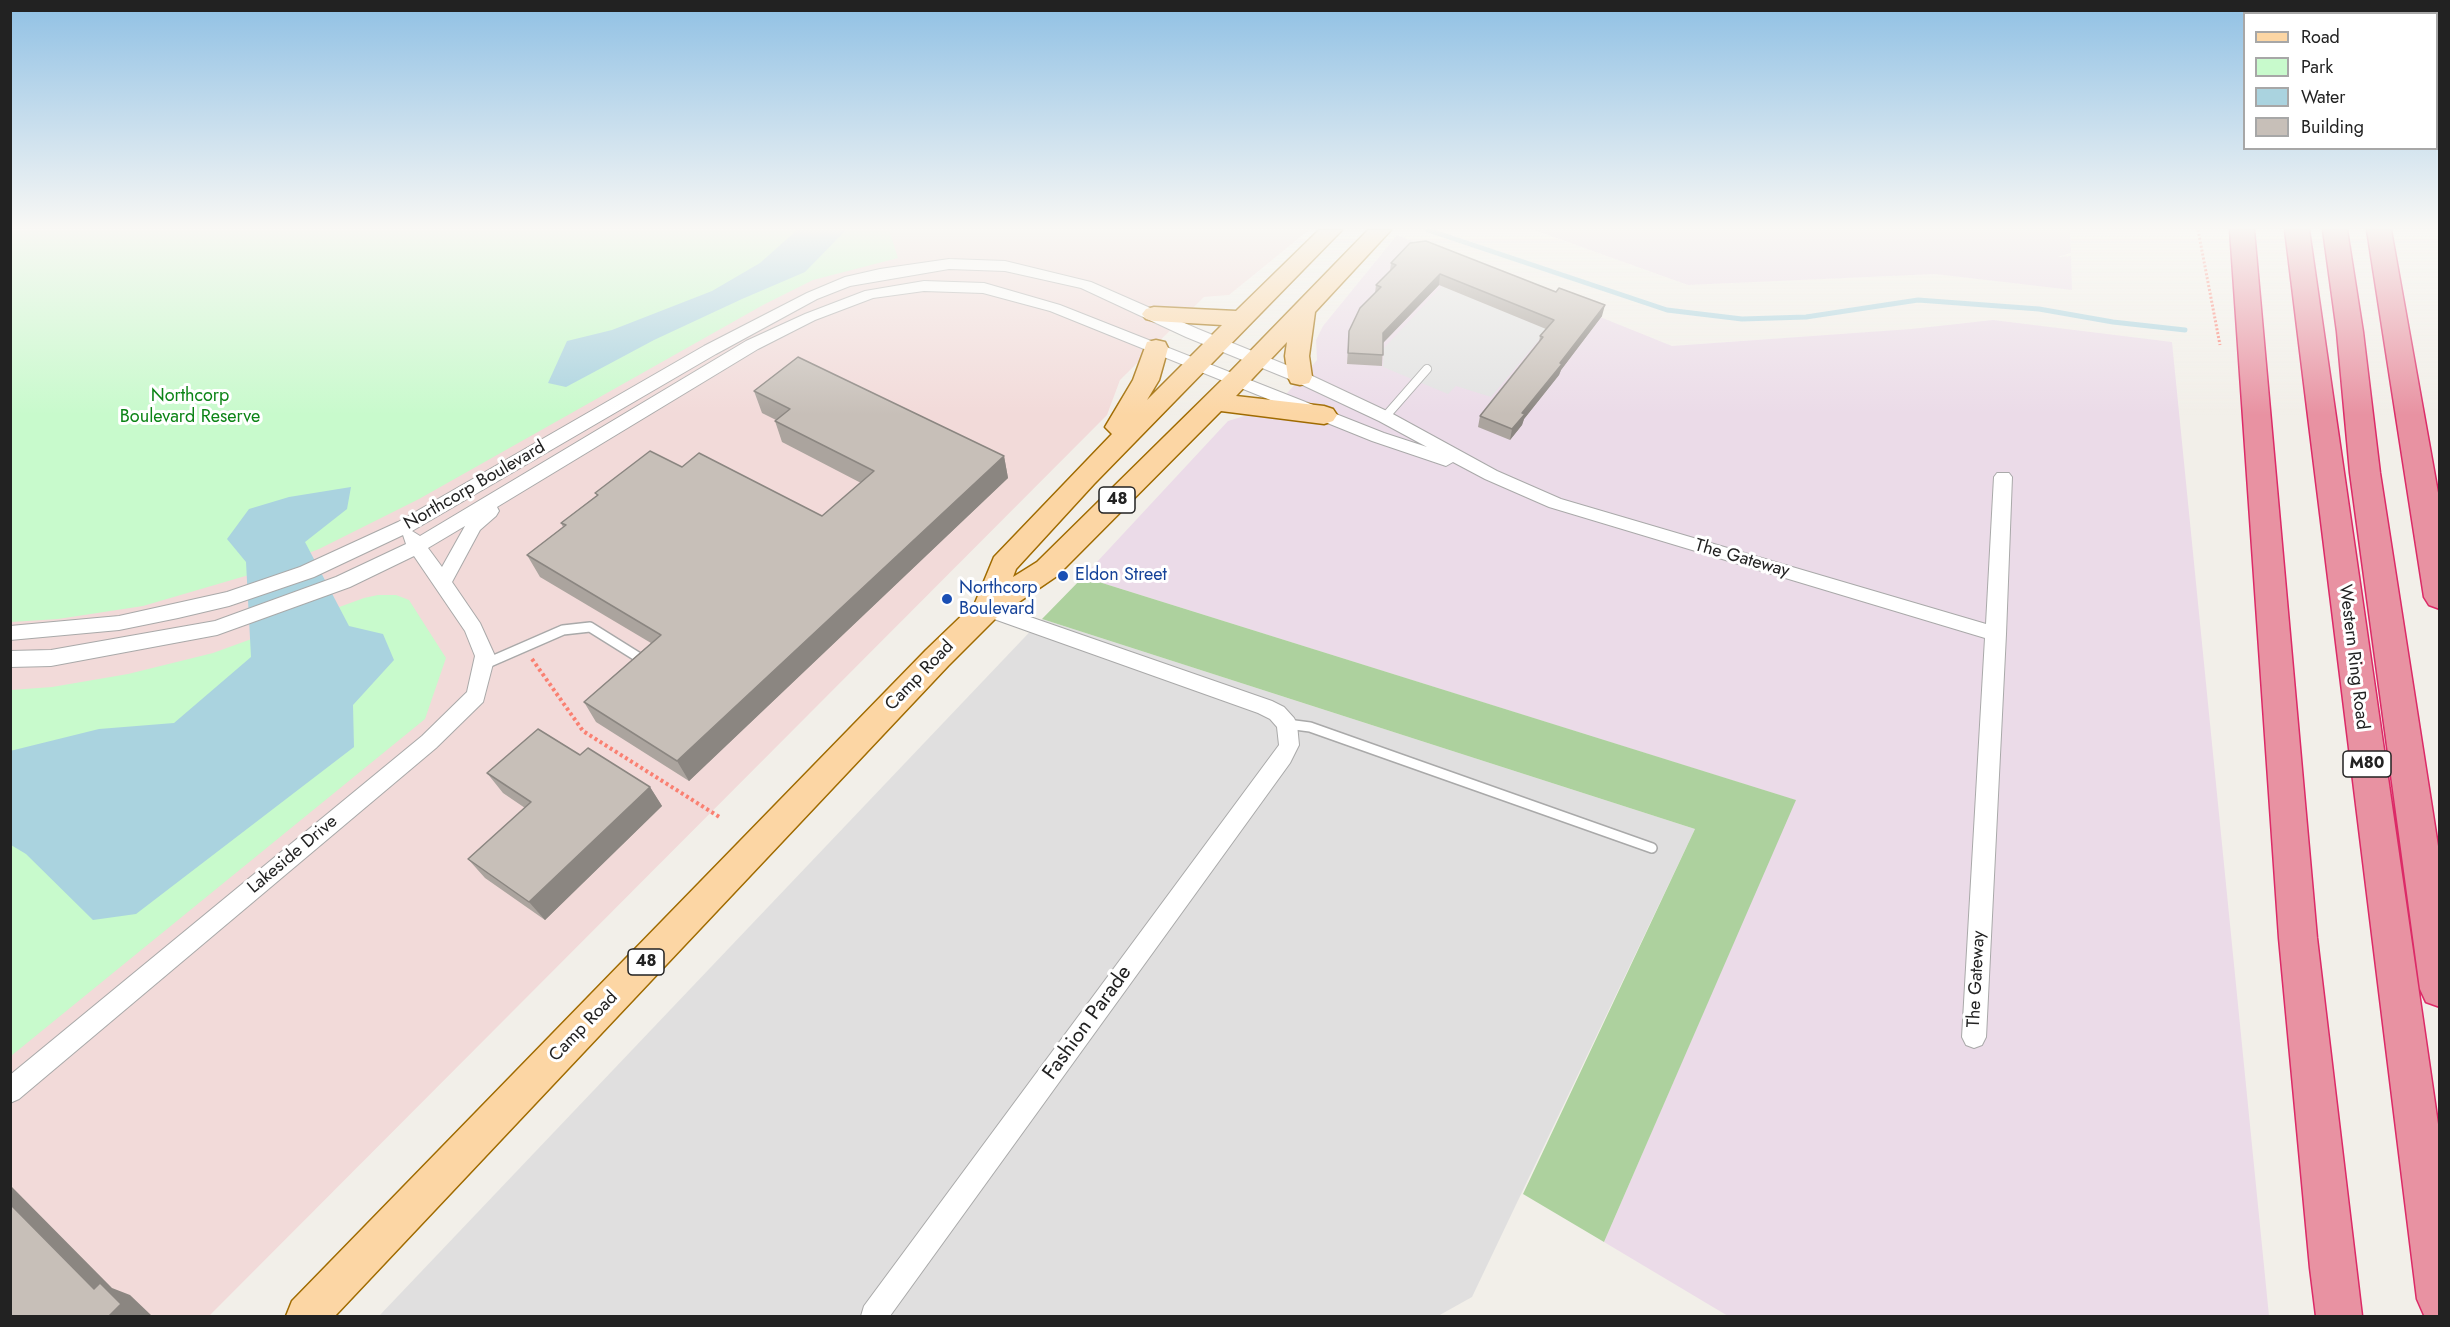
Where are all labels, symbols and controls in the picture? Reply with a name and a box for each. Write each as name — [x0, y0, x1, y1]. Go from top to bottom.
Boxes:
legend — [2243, 12, 2438, 150]
text: Road — [2301, 24, 2340, 50]
text: Park — [2301, 54, 2333, 80]
text: Water — [2301, 84, 2345, 110]
text: Building — [2301, 114, 2364, 140]
park label: Northcorp Boulevard Reserve — [120, 386, 260, 428]
street label: Northcorp Boulevard — [401, 437, 549, 535]
road number: 48 — [1099, 487, 1135, 513]
street label: The Gateway — [1692, 535, 1792, 583]
place label: Eldon Street — [1075, 565, 1167, 587]
marker: Eldon Street — [1056, 569, 1070, 583]
place label: Northcorp Boulevard — [959, 578, 1038, 620]
street label: Western Ring Road — [2333, 583, 2373, 731]
marker: Northcorp Boulevard — [940, 592, 954, 606]
street label: Camp Road — [881, 636, 959, 716]
road number: M80 — [2343, 751, 2391, 777]
street label: Lakeside Drive — [244, 811, 342, 899]
street label: The Gateway — [1964, 930, 1990, 1028]
road number: 48 — [628, 949, 664, 975]
street label: Fashion Parade — [1038, 961, 1138, 1085]
street label: Camp Road — [545, 987, 623, 1067]

